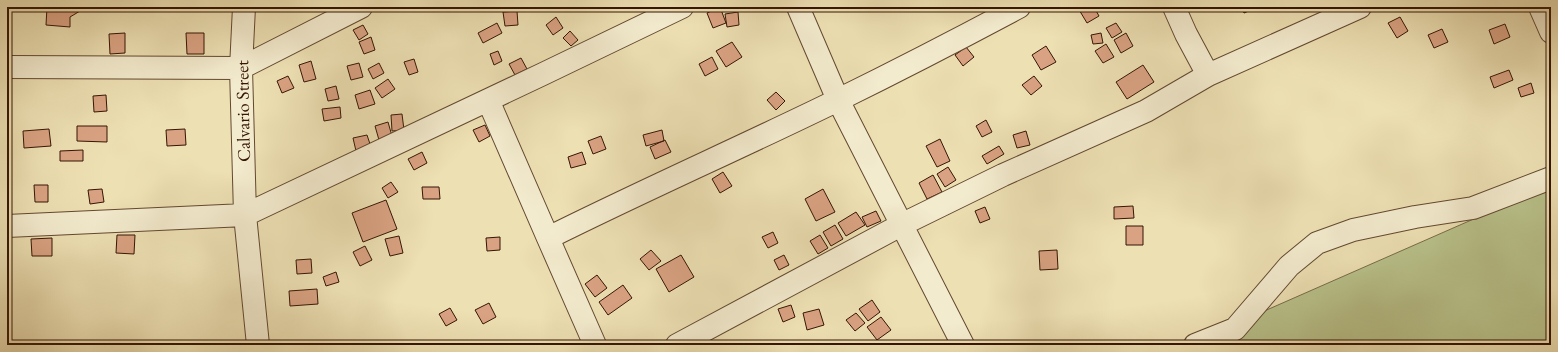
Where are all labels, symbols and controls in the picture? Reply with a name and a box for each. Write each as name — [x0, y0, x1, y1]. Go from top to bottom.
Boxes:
street label: Calvario Street — [230, 60, 255, 162]

